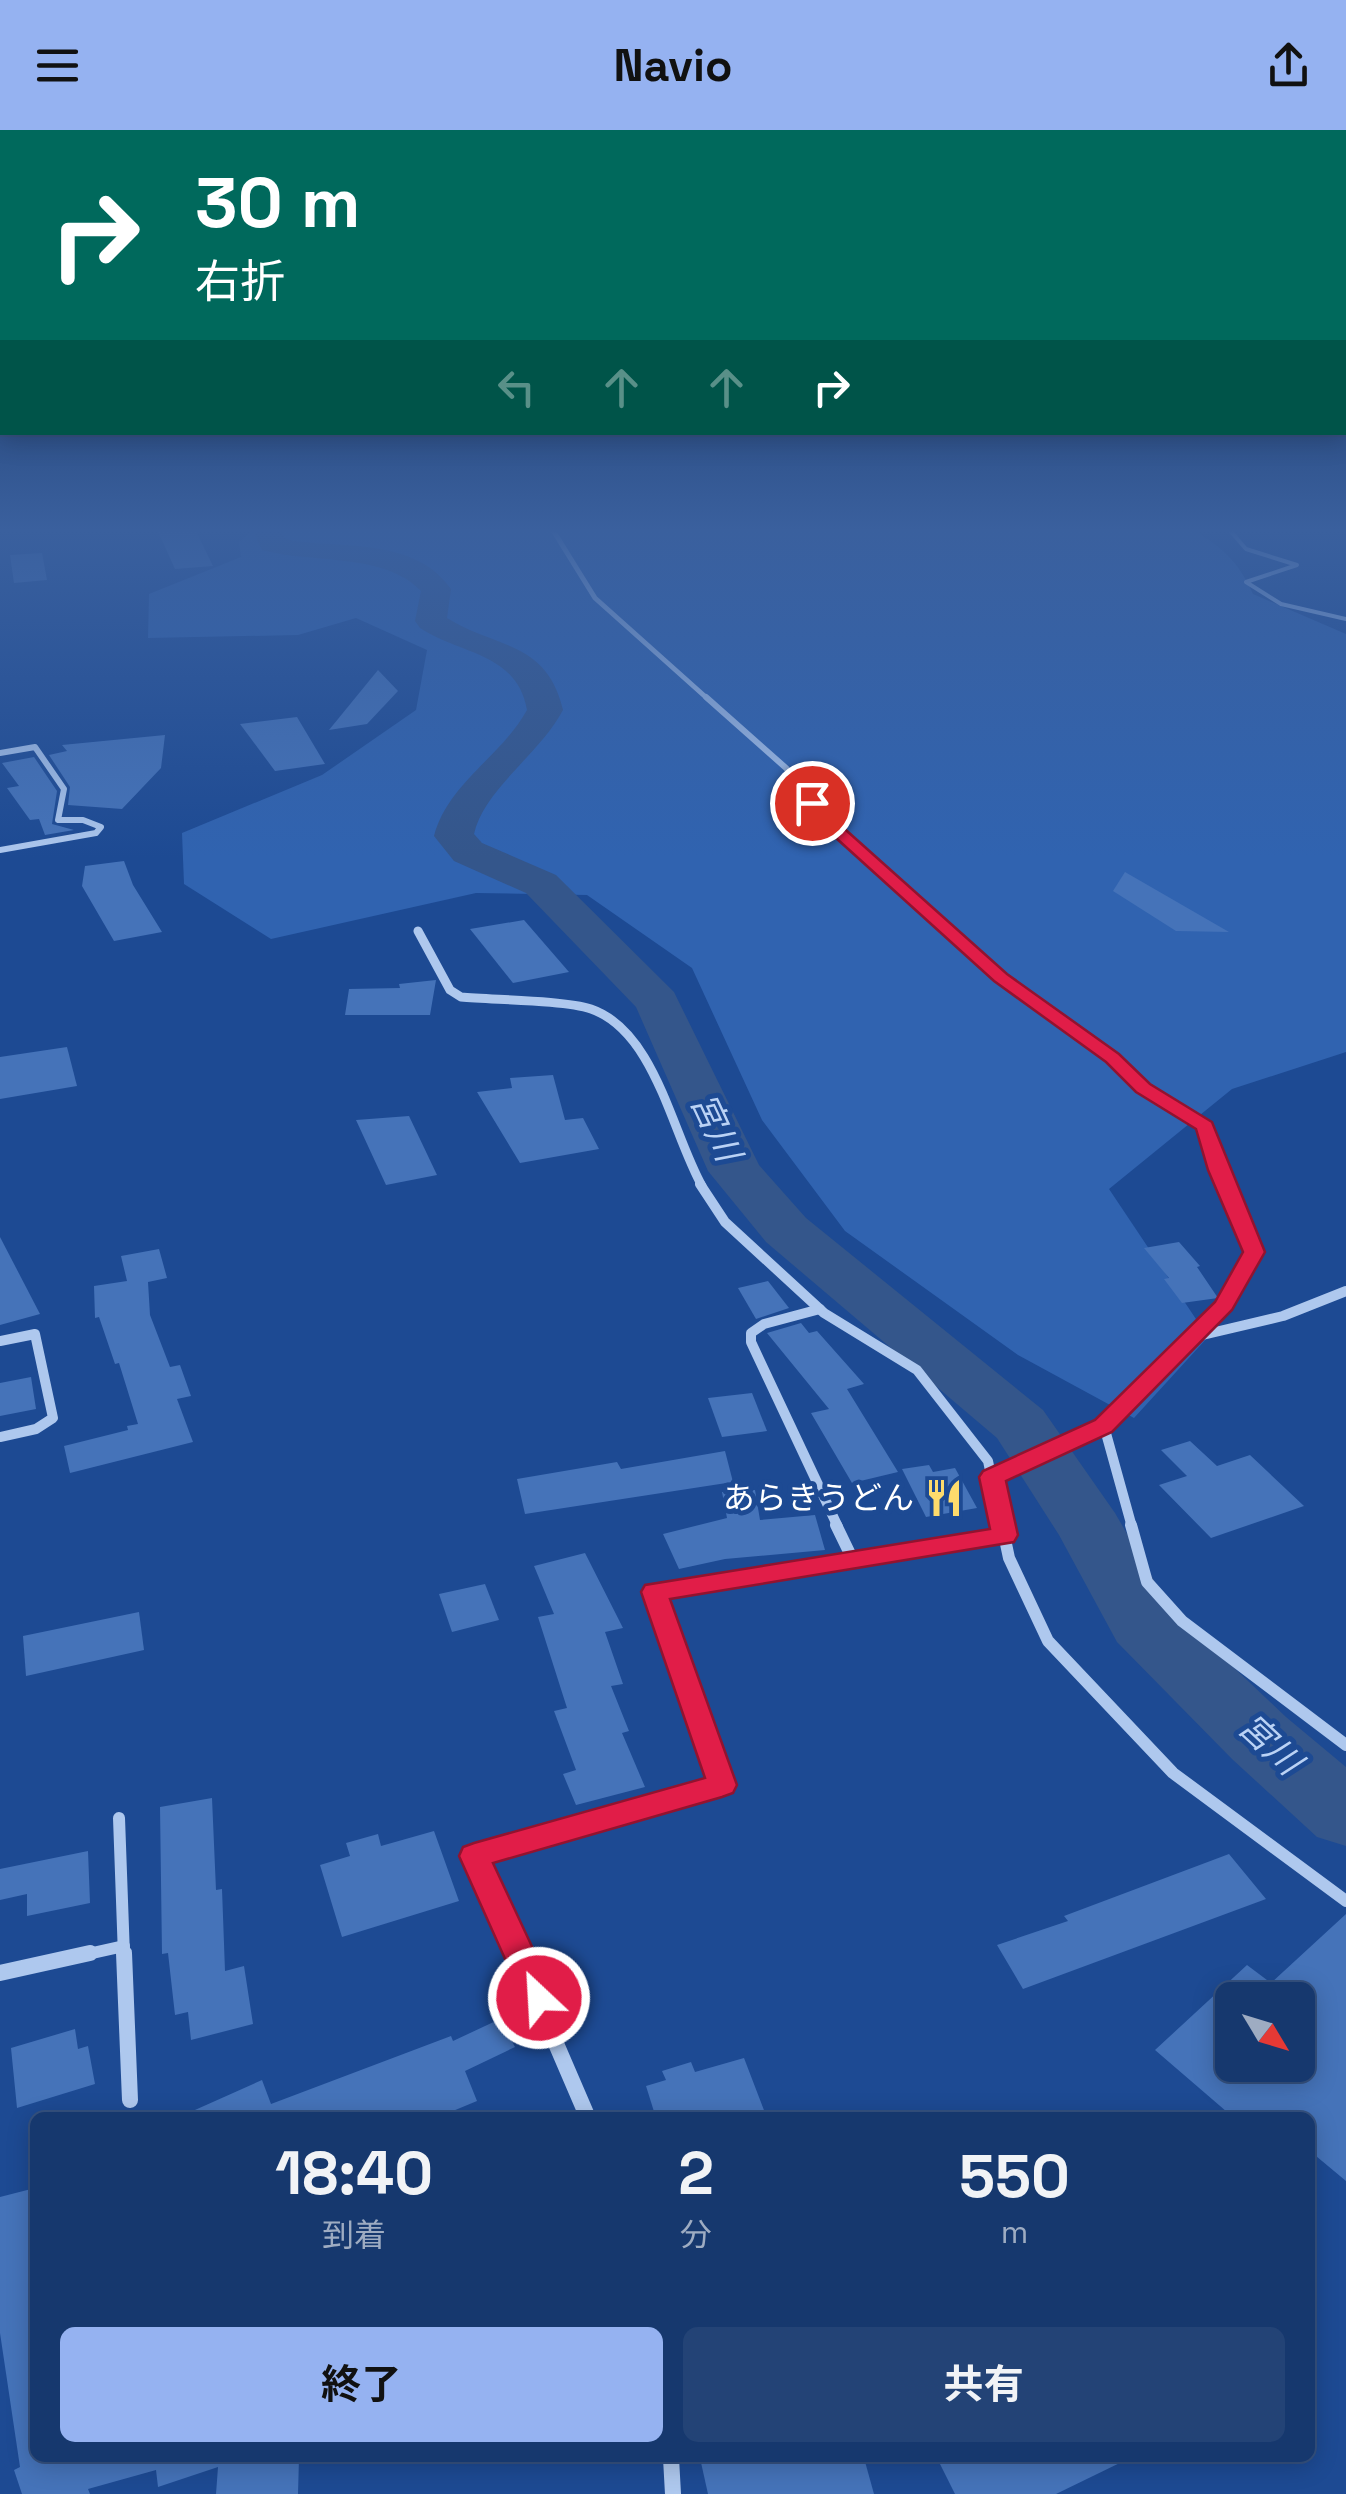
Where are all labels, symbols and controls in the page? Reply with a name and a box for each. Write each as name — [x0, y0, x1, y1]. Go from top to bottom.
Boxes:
text: Navio — [613, 37, 733, 94]
icon: menu — [30, 38, 85, 93]
icon: share — [1261, 38, 1316, 93]
text: 30 m — [195, 158, 360, 247]
icon: right — [30, 170, 160, 300]
text: 右折 — [195, 253, 285, 310]
icon: left — [489, 360, 544, 415]
icon: ahead — [594, 360, 649, 415]
icon: ahead — [699, 360, 754, 415]
icon: right — [804, 360, 859, 415]
pin — [770, 761, 855, 846]
icon: arrive — [785, 776, 840, 831]
water label: 宮川 — [681, 1086, 752, 1172]
restaurant icon: あらきうどん — [923, 1477, 965, 1519]
place label: あらきうどん — [723, 1478, 914, 1518]
water label: 宮川 — [1229, 1704, 1314, 1787]
position arrow — [487, 1946, 591, 2050]
north arrow — [1215, 1982, 1315, 2082]
map controls — [1215, 1982, 1315, 2082]
text: 18:40 — [275, 2135, 433, 2212]
text: 2 — [678, 2135, 714, 2212]
text: 550 — [959, 2138, 1070, 2215]
text: m — [1001, 2212, 1028, 2252]
text: 到着 — [322, 2215, 386, 2255]
text: 分 — [680, 2215, 712, 2255]
button: 終了 — [60, 2327, 663, 2442]
button: 共有 — [683, 2327, 1285, 2442]

